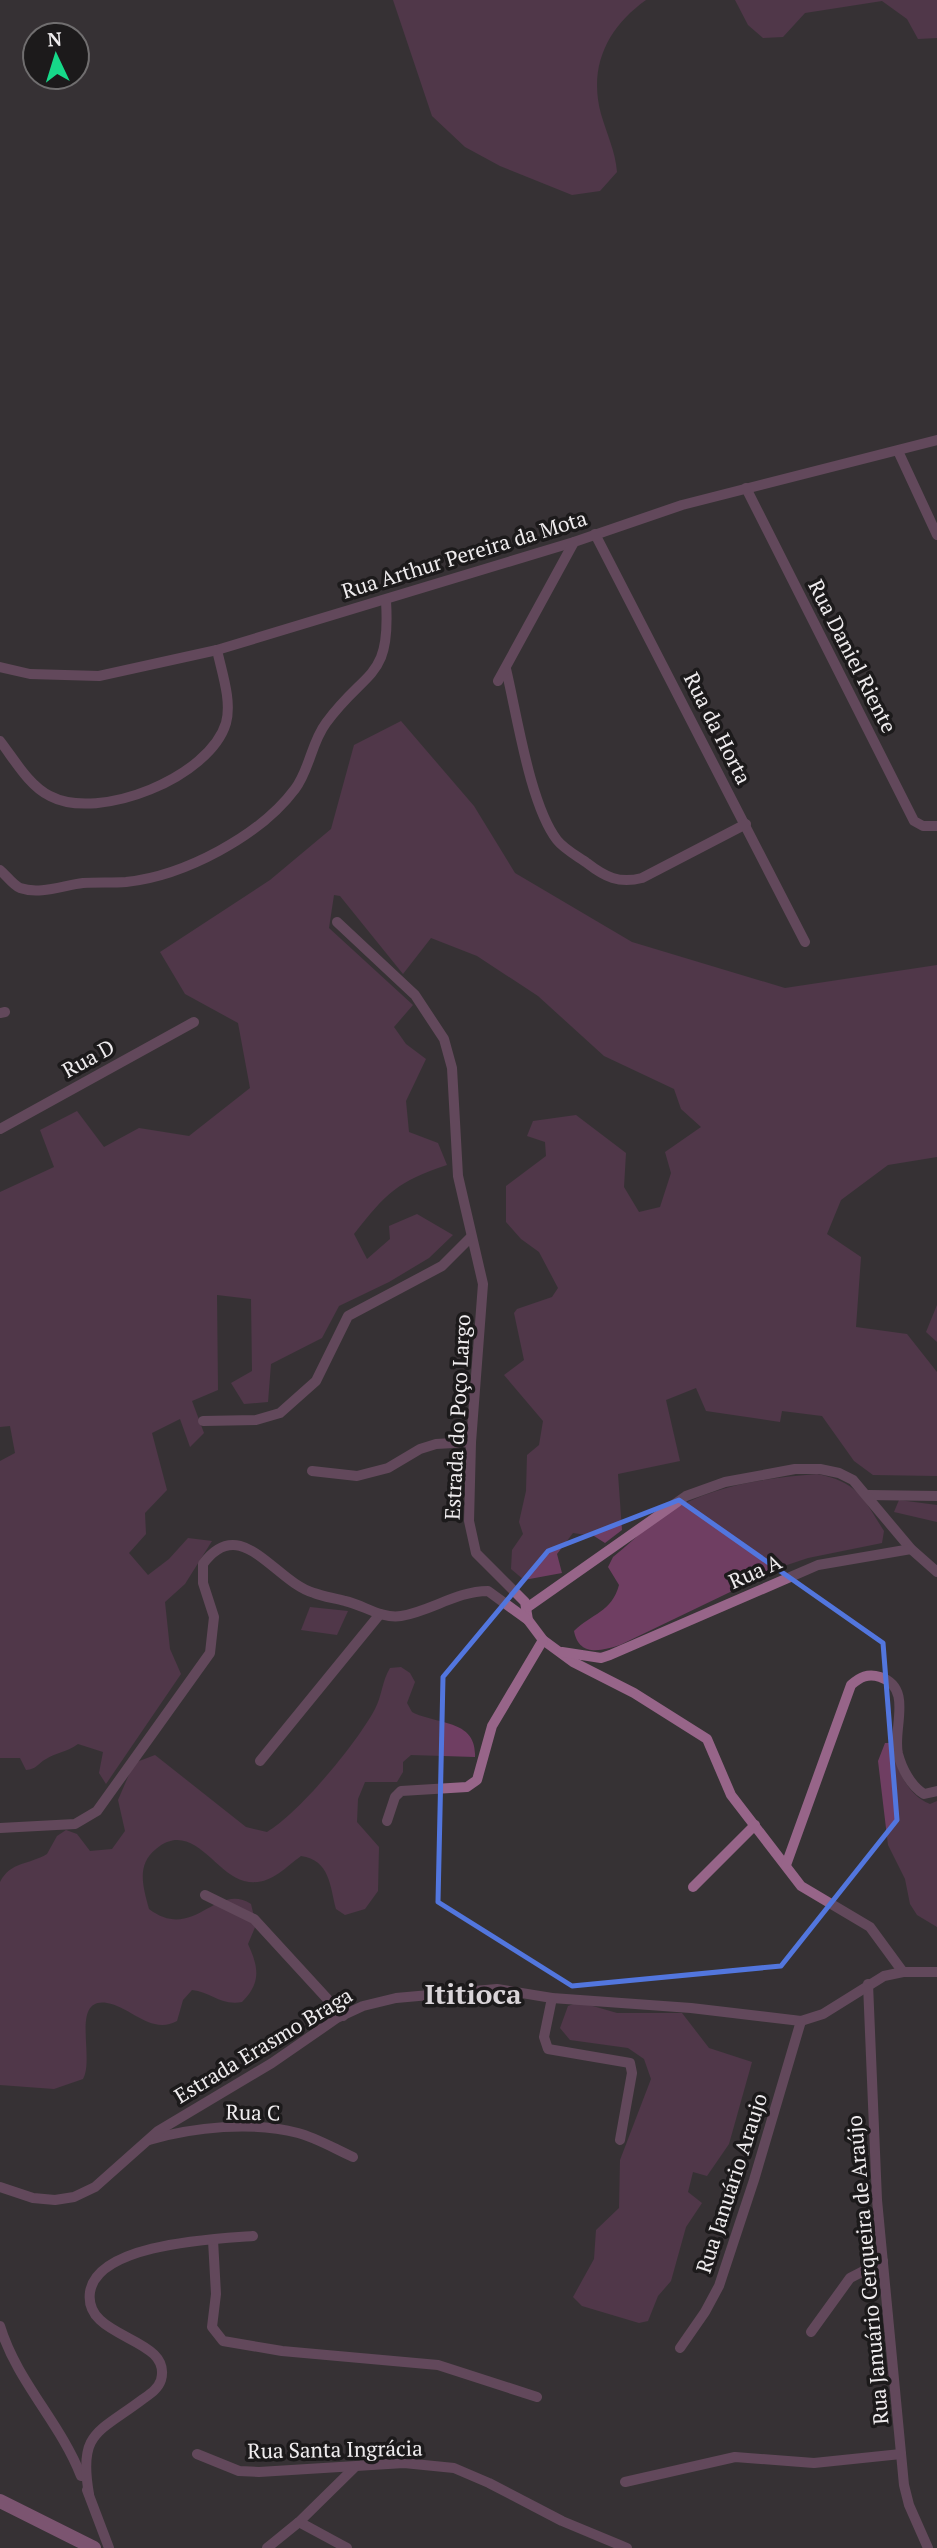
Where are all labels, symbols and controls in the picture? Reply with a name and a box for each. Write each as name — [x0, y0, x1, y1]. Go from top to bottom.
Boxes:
north arrow — [21, 21, 91, 91]
text: N — [47, 26, 63, 52]
street label: Rua Arthur Pereira da Mota — [338, 503, 590, 605]
street label: Rua Daniel Riente — [802, 575, 904, 737]
street label: Rua da Horta — [678, 667, 758, 789]
street label: Rua D — [57, 1032, 119, 1084]
street label: Estrada do Poço Largo — [438, 1313, 476, 1521]
street label: Rua A — [724, 1547, 786, 1595]
district label: Ititioca — [424, 1975, 522, 2012]
street label: Estrada Erasmo Braga — [169, 1980, 358, 2109]
street label: Rua Januário Araujo — [689, 2090, 773, 2276]
street label: Rua C — [225, 2098, 281, 2126]
street label: Rua Januário Cerqueira de Araújo — [840, 2114, 894, 2426]
street label: Rua Santa Ingrácia — [247, 2433, 423, 2465]

